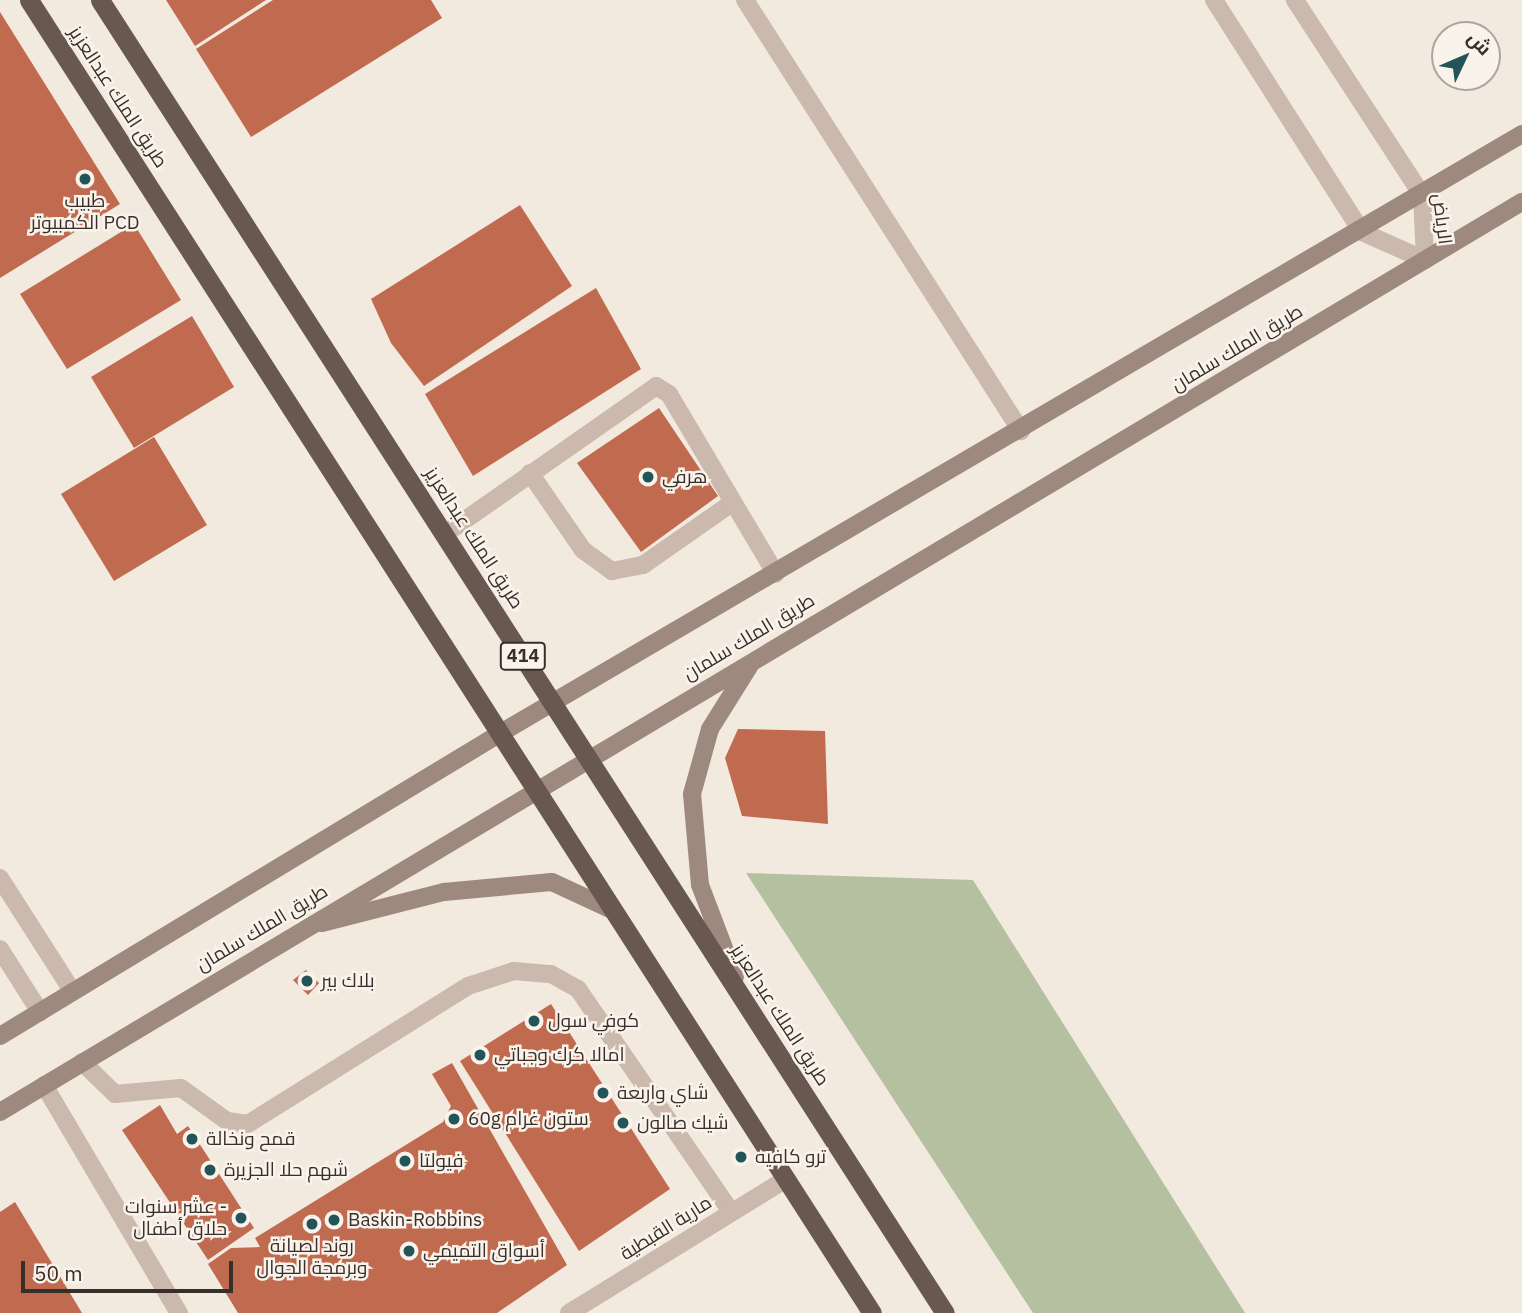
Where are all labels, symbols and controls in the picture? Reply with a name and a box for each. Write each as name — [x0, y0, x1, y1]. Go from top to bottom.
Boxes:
north arrow — [1431, 21, 1501, 91]
street label: طريق الملك عبدالعزيز — [64, 22, 172, 172]
text: ش — [1463, 26, 1497, 60]
marker: طبيب الكمبيوتر PCD — [77, 171, 93, 187]
place label: طبيب الكمبيوتر PCD — [30, 190, 140, 234]
street label: الرياض — [1428, 192, 1456, 246]
street label: طريق الملك سلمان — [1167, 300, 1307, 396]
street label: طريق الملك عبدالعزيز — [420, 463, 528, 613]
place label: هرفي — [662, 466, 707, 488]
marker: هرفي — [640, 469, 656, 485]
street label: طريق الملك سلمان — [679, 589, 819, 685]
road number: 414 — [498, 642, 548, 670]
street label: طريق الملك سلمان — [192, 880, 332, 976]
street label: طريق الملك عبدالعزيز — [726, 940, 834, 1090]
place label: بلاك بير — [321, 970, 375, 992]
marker: بلاك بير — [299, 973, 315, 989]
place label: كوفي سول — [548, 1010, 639, 1032]
marker: كوفي سول — [526, 1013, 542, 1029]
place label: امالا كرك وجباتي — [494, 1044, 625, 1066]
marker: امالا كرك وجباتي — [472, 1047, 488, 1063]
place label: شاي واربعة — [617, 1082, 708, 1104]
marker: شاي واربعة — [595, 1085, 611, 1101]
place label: 60g ستون غرام — [468, 1108, 589, 1130]
marker: 60g ستون غرام — [446, 1111, 462, 1127]
place label: شيك صالون — [637, 1112, 728, 1134]
marker: شيك صالون — [615, 1115, 631, 1131]
place label: قمح ونخالة — [206, 1128, 295, 1150]
marker: قمح ونخالة — [184, 1131, 200, 1147]
place label: ترو كافيه — [755, 1146, 826, 1168]
marker: ترو كافيه — [733, 1149, 749, 1165]
place label: فيولتا — [419, 1150, 464, 1172]
marker: فيولتا — [397, 1153, 413, 1169]
place label: شهم حلا الجزيرة — [224, 1159, 348, 1181]
marker: شهم حلا الجزيرة — [202, 1162, 218, 1178]
street label: مارية القبطية — [616, 1191, 716, 1265]
place label: عشر سنوات - حلاق أطفال — [125, 1196, 227, 1240]
place label: Baskin-Robbins — [348, 1209, 482, 1231]
marker: عشر سنوات - حلاق أطفال — [233, 1210, 249, 1226]
marker: Baskin-Robbins — [326, 1212, 342, 1228]
marker: روند لصيانة وبرمجة الجوال — [304, 1216, 320, 1232]
place label: روند لصيانة وبرمجة الجوال — [257, 1235, 367, 1279]
place label: أسواق التميمي — [423, 1240, 545, 1262]
marker: أسواق التميمي — [401, 1243, 417, 1259]
scale bar — [24, 1246, 236, 1290]
text: 50 m — [34, 1259, 83, 1287]

